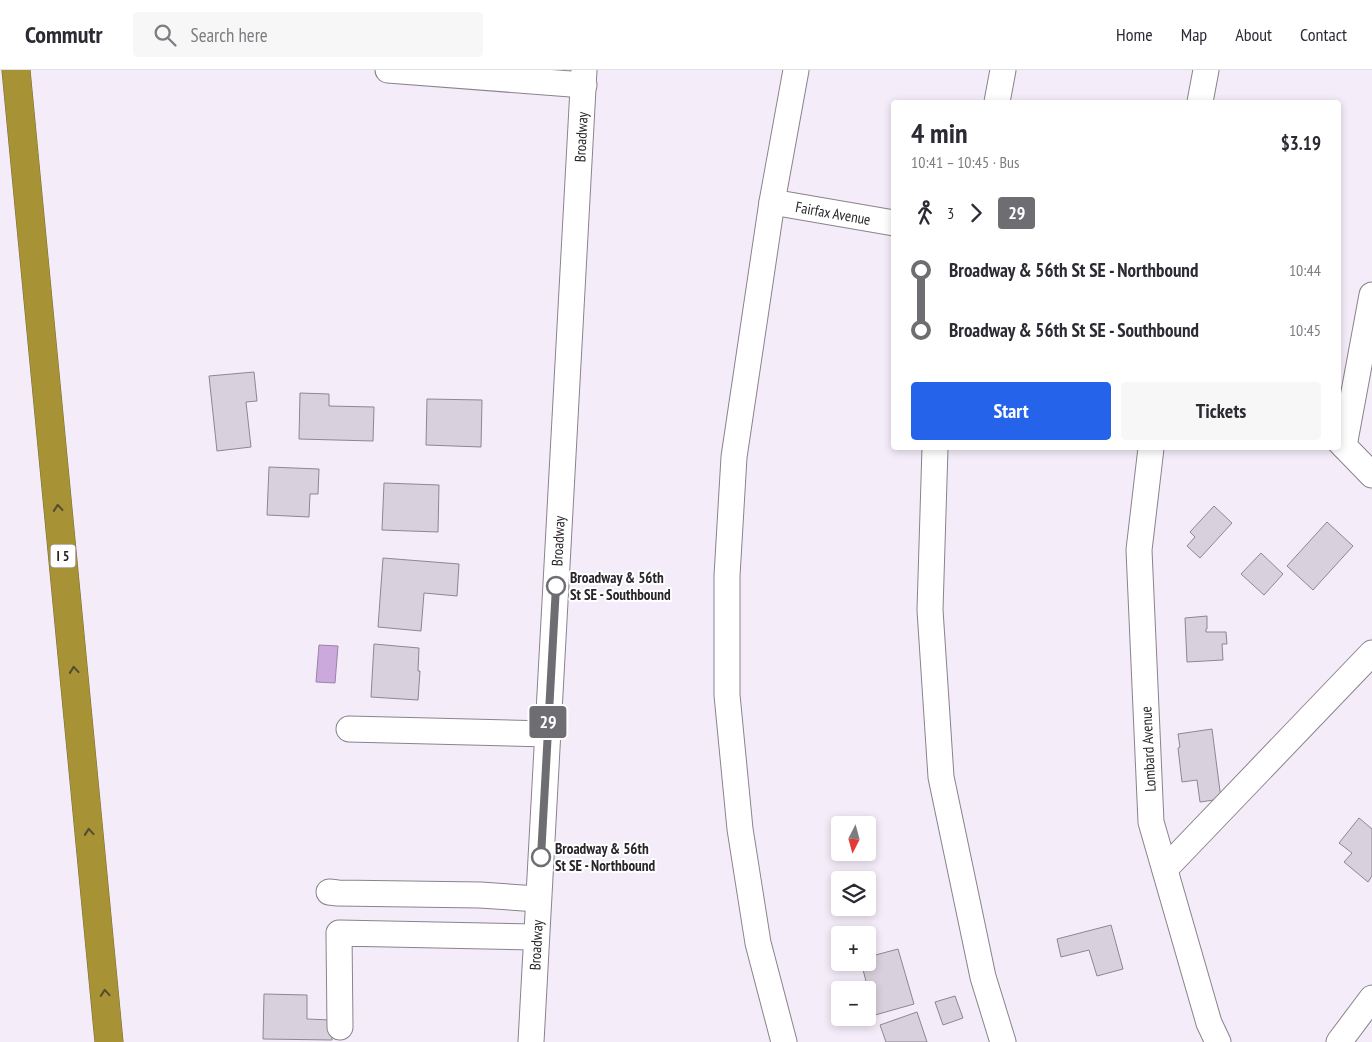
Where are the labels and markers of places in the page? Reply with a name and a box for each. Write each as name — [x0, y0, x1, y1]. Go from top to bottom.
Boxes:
place label: Broadway & 56th St SE - Southbound — [570, 568, 671, 604]
marker: Broadway & 56th St SE - Southbound — [546, 576, 566, 596]
place label: Broadway & 56th St SE - Northbound — [555, 839, 655, 875]
marker: Broadway & 56th St SE - Northbound — [531, 847, 551, 867]

